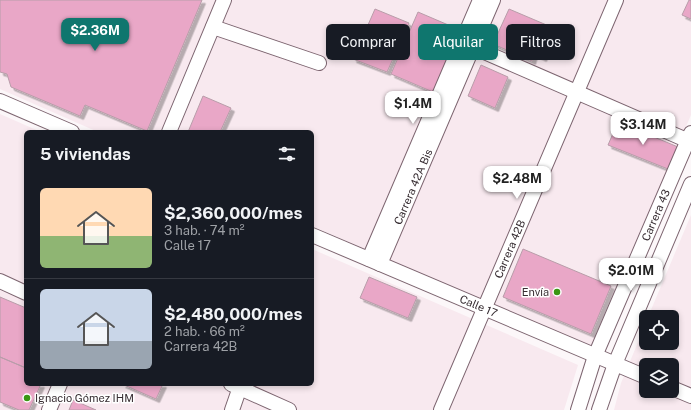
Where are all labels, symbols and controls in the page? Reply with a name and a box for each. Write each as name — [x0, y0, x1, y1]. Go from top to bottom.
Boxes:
pin: $2.36M — [62, 18, 128, 52]
text: $2.36M — [70, 23, 120, 38]
chip: Comprar — [326, 24, 410, 60]
chip: Alquilar — [418, 24, 498, 60]
chip: Filtros — [506, 24, 575, 60]
pin: $1.4M — [385, 91, 441, 125]
text: $1.4M — [394, 96, 432, 111]
pin: $3.14M — [610, 112, 676, 146]
text: $3.14M — [619, 117, 667, 132]
icon: filters — [276, 143, 298, 165]
text: 5 viviendas — [40, 144, 131, 164]
street label: Carrera 42A Bis — [392, 147, 435, 226]
pin: $2.48M — [484, 166, 550, 200]
text: $2.48M — [492, 171, 542, 186]
street label: Carrera 43 — [639, 187, 672, 243]
text: $2,360,000/mes — [164, 203, 302, 223]
icon: home — [72, 204, 120, 252]
street label: Carrera 42B — [492, 218, 527, 280]
text: 3 hab. · 74 m² — [164, 223, 245, 238]
text: Calle 17 — [164, 238, 211, 253]
pin: $2.01M — [598, 258, 664, 292]
text: $2.01M — [608, 263, 654, 278]
place label: Envía — [522, 286, 549, 298]
marker: Envía — [552, 287, 562, 297]
street label: Calle 17 — [458, 293, 500, 319]
text: $2,480,000/mes — [164, 304, 302, 324]
icon: home — [72, 305, 120, 353]
map controls — [639, 310, 679, 398]
button: locate — [639, 310, 679, 350]
text: 2 hab. · 66 m² — [164, 324, 245, 339]
text: Carrera 42B — [164, 339, 237, 354]
button: layers — [639, 358, 679, 398]
place label: Ignacio Gómez IHM — [35, 392, 134, 404]
marker: Ignacio Gómez IHM — [22, 393, 32, 403]

